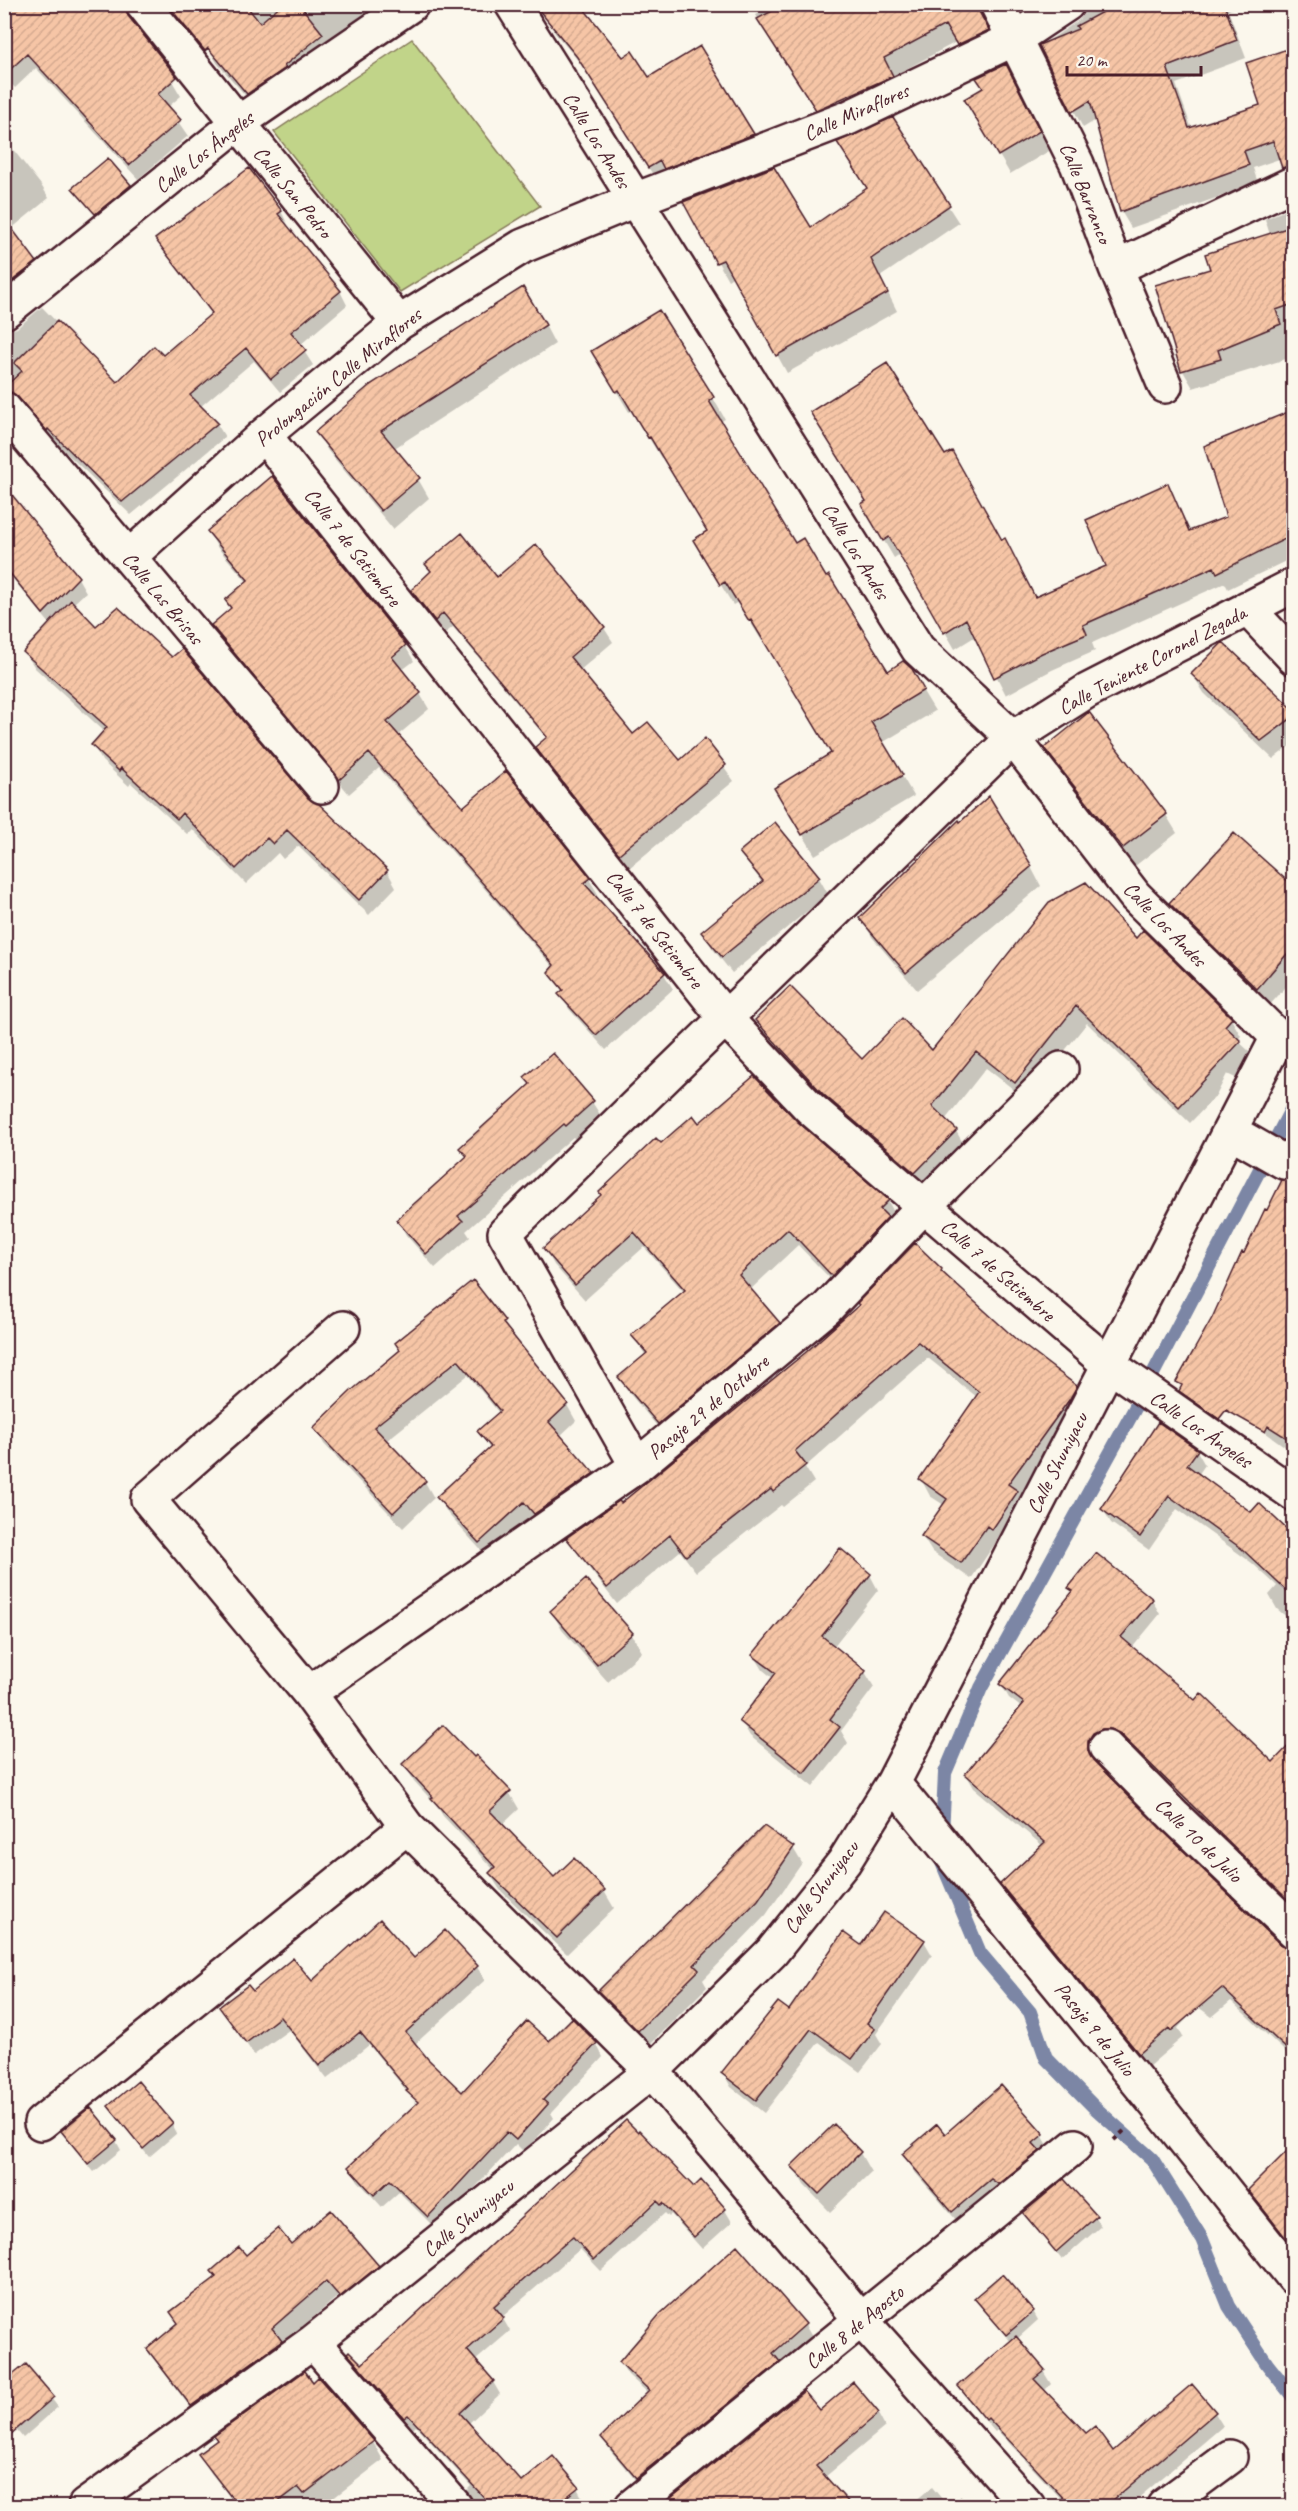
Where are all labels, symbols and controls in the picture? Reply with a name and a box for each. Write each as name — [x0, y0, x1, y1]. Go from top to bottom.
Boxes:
scale bar — [1067, 39, 1200, 77]
text: 20 m — [1076, 49, 1109, 71]
street label: Calle Miraflores — [799, 76, 914, 147]
street label: Calle Los Andes — [557, 87, 638, 195]
street label: Calle Los Ángeles — [149, 104, 260, 199]
street label: Calle Barranco — [1054, 139, 1119, 250]
street label: Calle San Pedro — [248, 141, 340, 245]
street label: Prolongación Calle Miraflores — [249, 301, 428, 452]
street label: Calle 7 de Setiembre — [299, 483, 408, 612]
street label: Calle Los Andes — [816, 498, 897, 606]
street label: Calle Las Brisas — [117, 546, 210, 651]
street label: Calle Teniente Coronel Zegada — [1054, 598, 1252, 721]
street label: Calle 7 de Setiembre — [601, 865, 710, 994]
street label: Calle Los Andes — [1118, 876, 1213, 973]
street label: Calle 7 de Setiembre — [936, 1213, 1061, 1327]
street label: Pasaje 29 de Octubre — [642, 1348, 775, 1465]
street label: Calle Los Ángeles — [1145, 1384, 1258, 1475]
street label: Calle Shuniyacu — [1020, 1407, 1094, 1518]
street label: Calle 10 de Julio — [1150, 1792, 1249, 1889]
street label: Calle Shuniyacu — [777, 1834, 865, 1939]
street label: Pasaje 9 de Julio — [1049, 1977, 1142, 2083]
street label: Calle Shuniyacu — [417, 2172, 520, 2263]
street label: Calle 8 de Agosto — [799, 2278, 910, 2375]

